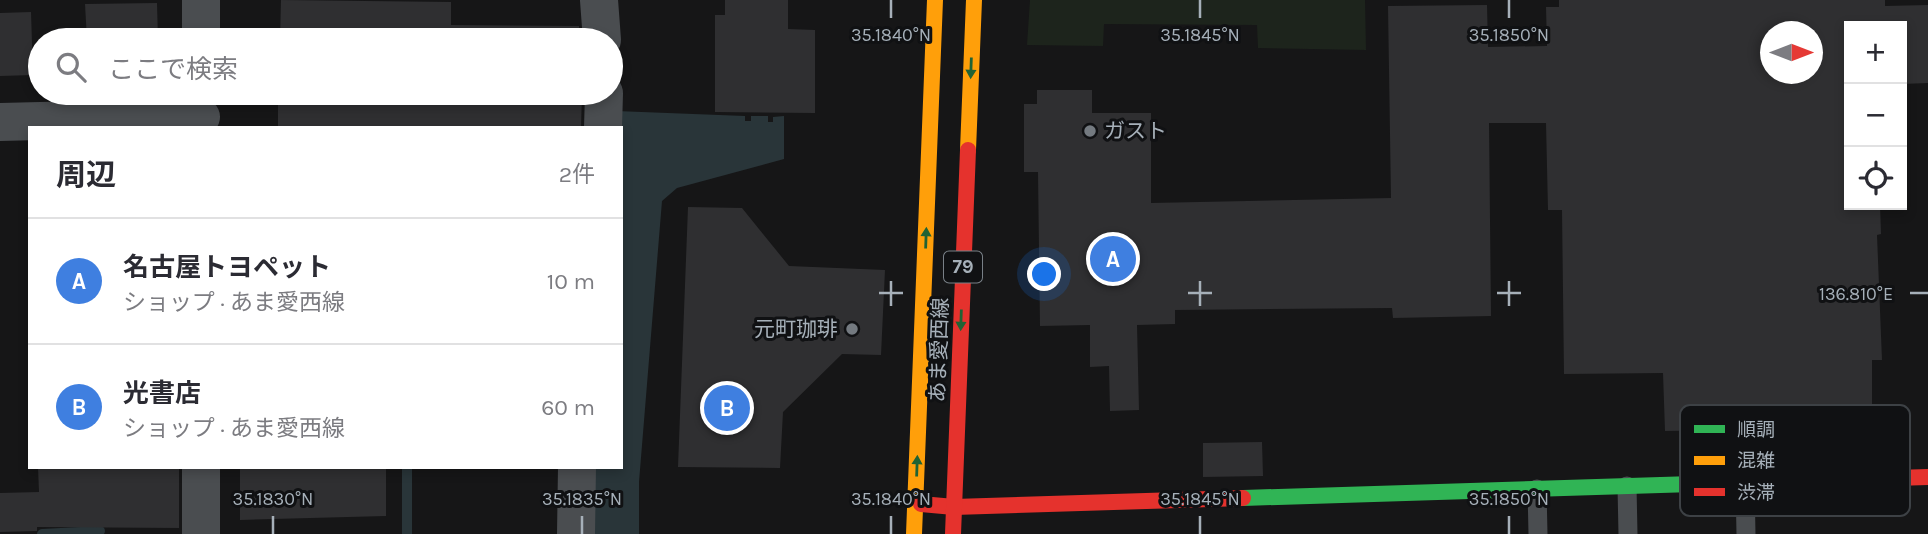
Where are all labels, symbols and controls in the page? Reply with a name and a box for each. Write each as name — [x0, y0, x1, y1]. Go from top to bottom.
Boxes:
north arrow — [1760, 21, 1823, 84]
map controls — [1844, 21, 1907, 210]
button: + — [1844, 21, 1907, 84]
text: 35.1840°N — [851, 24, 931, 46]
text: 35.1845°N — [1160, 24, 1240, 46]
text: 35.1850°N — [1469, 24, 1549, 46]
search box — [28, 28, 623, 105]
icon: search — [52, 48, 90, 86]
text: ここで検索 — [108, 54, 238, 85]
one-way arrow — [965, 57, 976, 79]
button: − — [1844, 84, 1907, 147]
place label: ガスト — [1104, 119, 1167, 143]
marker: ガスト — [1082, 123, 1098, 139]
button: locate — [1844, 147, 1907, 210]
text: 周辺 — [56, 157, 116, 193]
text: 2件 — [559, 161, 595, 188]
one-way arrow — [920, 227, 931, 249]
pin: A — [1090, 233, 1136, 285]
text: 名古屋トヨペット — [123, 252, 331, 283]
road number: 79 — [944, 252, 982, 282]
your location — [1027, 257, 1061, 291]
text: A — [72, 268, 86, 295]
text: 10 m — [547, 268, 595, 295]
text: 136.810°E — [1819, 283, 1893, 305]
text: ショップ · あま愛西線 — [123, 289, 345, 316]
street label: あま愛西線 — [925, 297, 953, 403]
one-way arrow — [955, 309, 966, 331]
place label: 元町珈琲 — [754, 317, 838, 341]
marker: 元町珈琲 — [844, 321, 860, 337]
text: 光書店 — [123, 378, 201, 409]
pin: B — [704, 382, 750, 434]
text: B — [72, 394, 86, 421]
text: 60 m — [541, 394, 595, 421]
legend — [1680, 405, 1910, 516]
text: ショップ · あま愛西線 — [123, 415, 345, 442]
text: 順調 — [1737, 419, 1775, 441]
text: 混雑 — [1737, 450, 1775, 472]
one-way arrow — [911, 455, 922, 477]
text: 渋滞 — [1737, 482, 1775, 504]
text: 35.1830°N — [233, 488, 313, 510]
text: 35.1835°N — [542, 488, 622, 510]
text: 35.1840°N — [851, 488, 931, 510]
text: 35.1845°N — [1160, 488, 1240, 510]
text: 35.1850°N — [1469, 488, 1549, 510]

